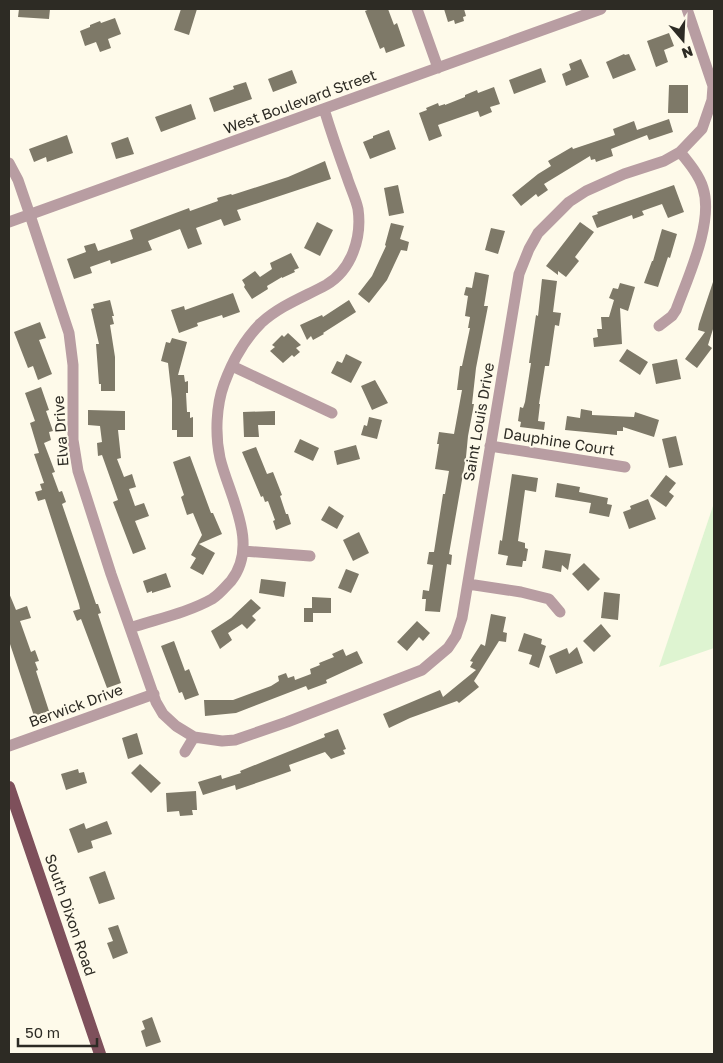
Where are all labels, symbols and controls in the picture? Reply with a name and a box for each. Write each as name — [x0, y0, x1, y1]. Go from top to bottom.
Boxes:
north arrow — [658, 15, 708, 65]
text: N — [680, 43, 695, 63]
street label: West Boulevard Street — [221, 65, 378, 137]
street label: Saint Louis Drive — [459, 361, 497, 483]
street label: Elva Drive — [49, 395, 71, 467]
street label: Dauphine Court — [502, 423, 616, 459]
street label: Berwick Drive — [26, 680, 125, 730]
street label: South Dixon Road — [42, 851, 100, 978]
scale bar — [18, 1016, 96, 1048]
text: 50 m — [25, 1023, 60, 1041]

